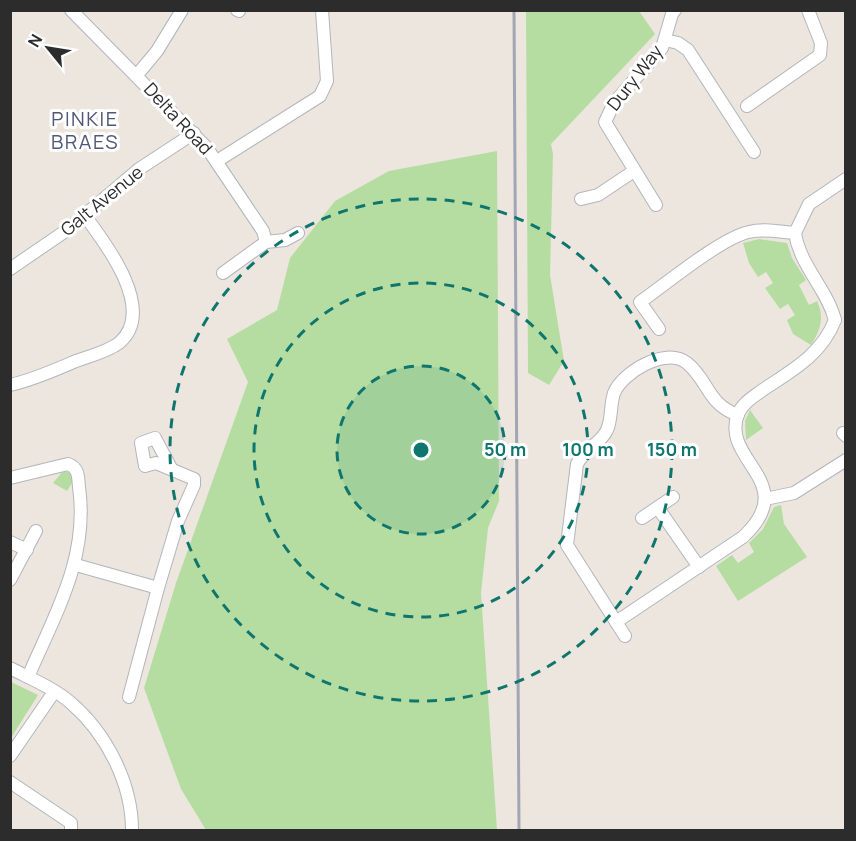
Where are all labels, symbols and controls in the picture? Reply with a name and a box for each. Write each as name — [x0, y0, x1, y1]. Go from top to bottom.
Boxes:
north arrow — [18, 18, 78, 78]
text: N — [23, 30, 47, 51]
street label: Dury Way — [601, 39, 668, 115]
street label: Delta Road — [139, 77, 218, 160]
district label: PINKIE BRAES — [51, 105, 119, 155]
street label: Galt Avenue — [55, 160, 148, 241]
text: 50 m — [484, 437, 526, 461]
text: 100 m — [562, 437, 614, 461]
text: 150 m — [647, 437, 697, 461]
centre of rings — [411, 440, 431, 460]

